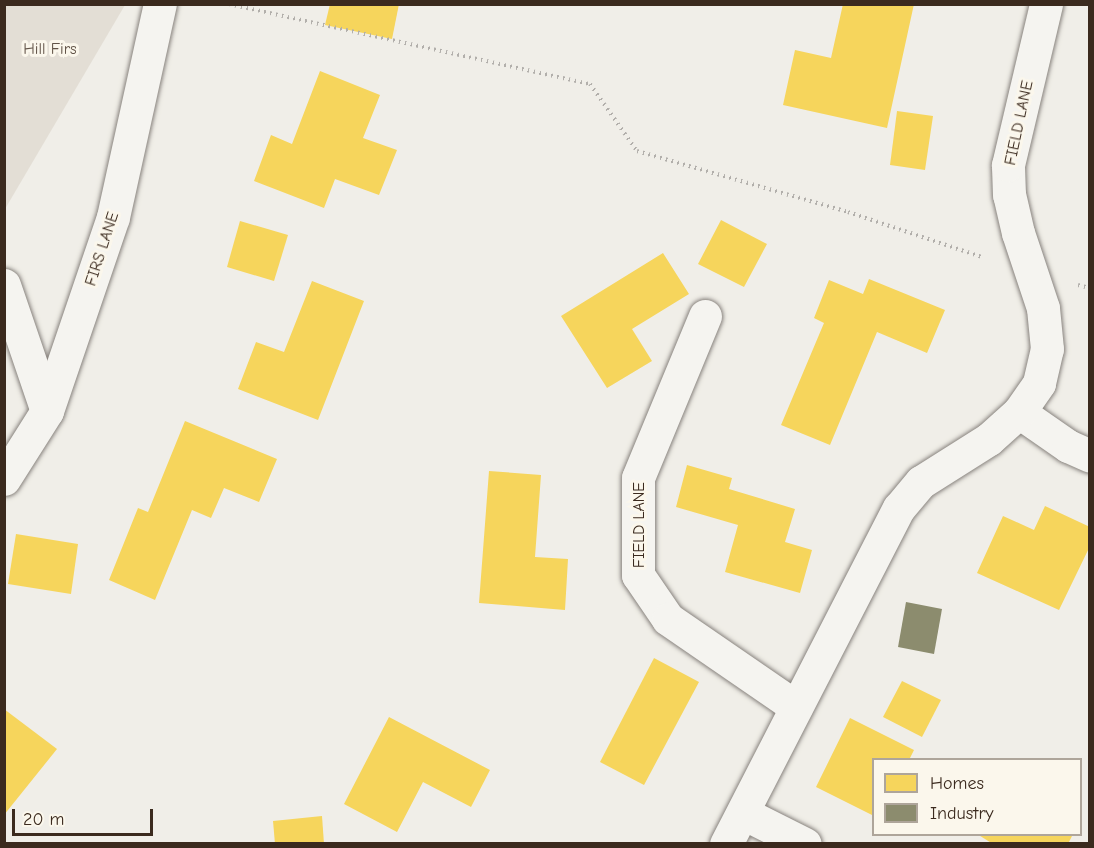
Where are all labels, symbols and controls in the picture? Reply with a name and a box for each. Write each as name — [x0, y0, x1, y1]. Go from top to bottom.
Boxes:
park label: Hill Firs — [23, 39, 77, 59]
street label: FIELD LANE — [1001, 79, 1037, 167]
street label: FIRS LANE — [81, 210, 123, 288]
street label: FIELD LANE — [629, 482, 649, 568]
legend — [872, 758, 1082, 836]
text: Homes — [930, 773, 984, 794]
scale bar — [15, 797, 156, 835]
text: Industry — [930, 803, 994, 824]
text: 20 m — [23, 809, 64, 830]

